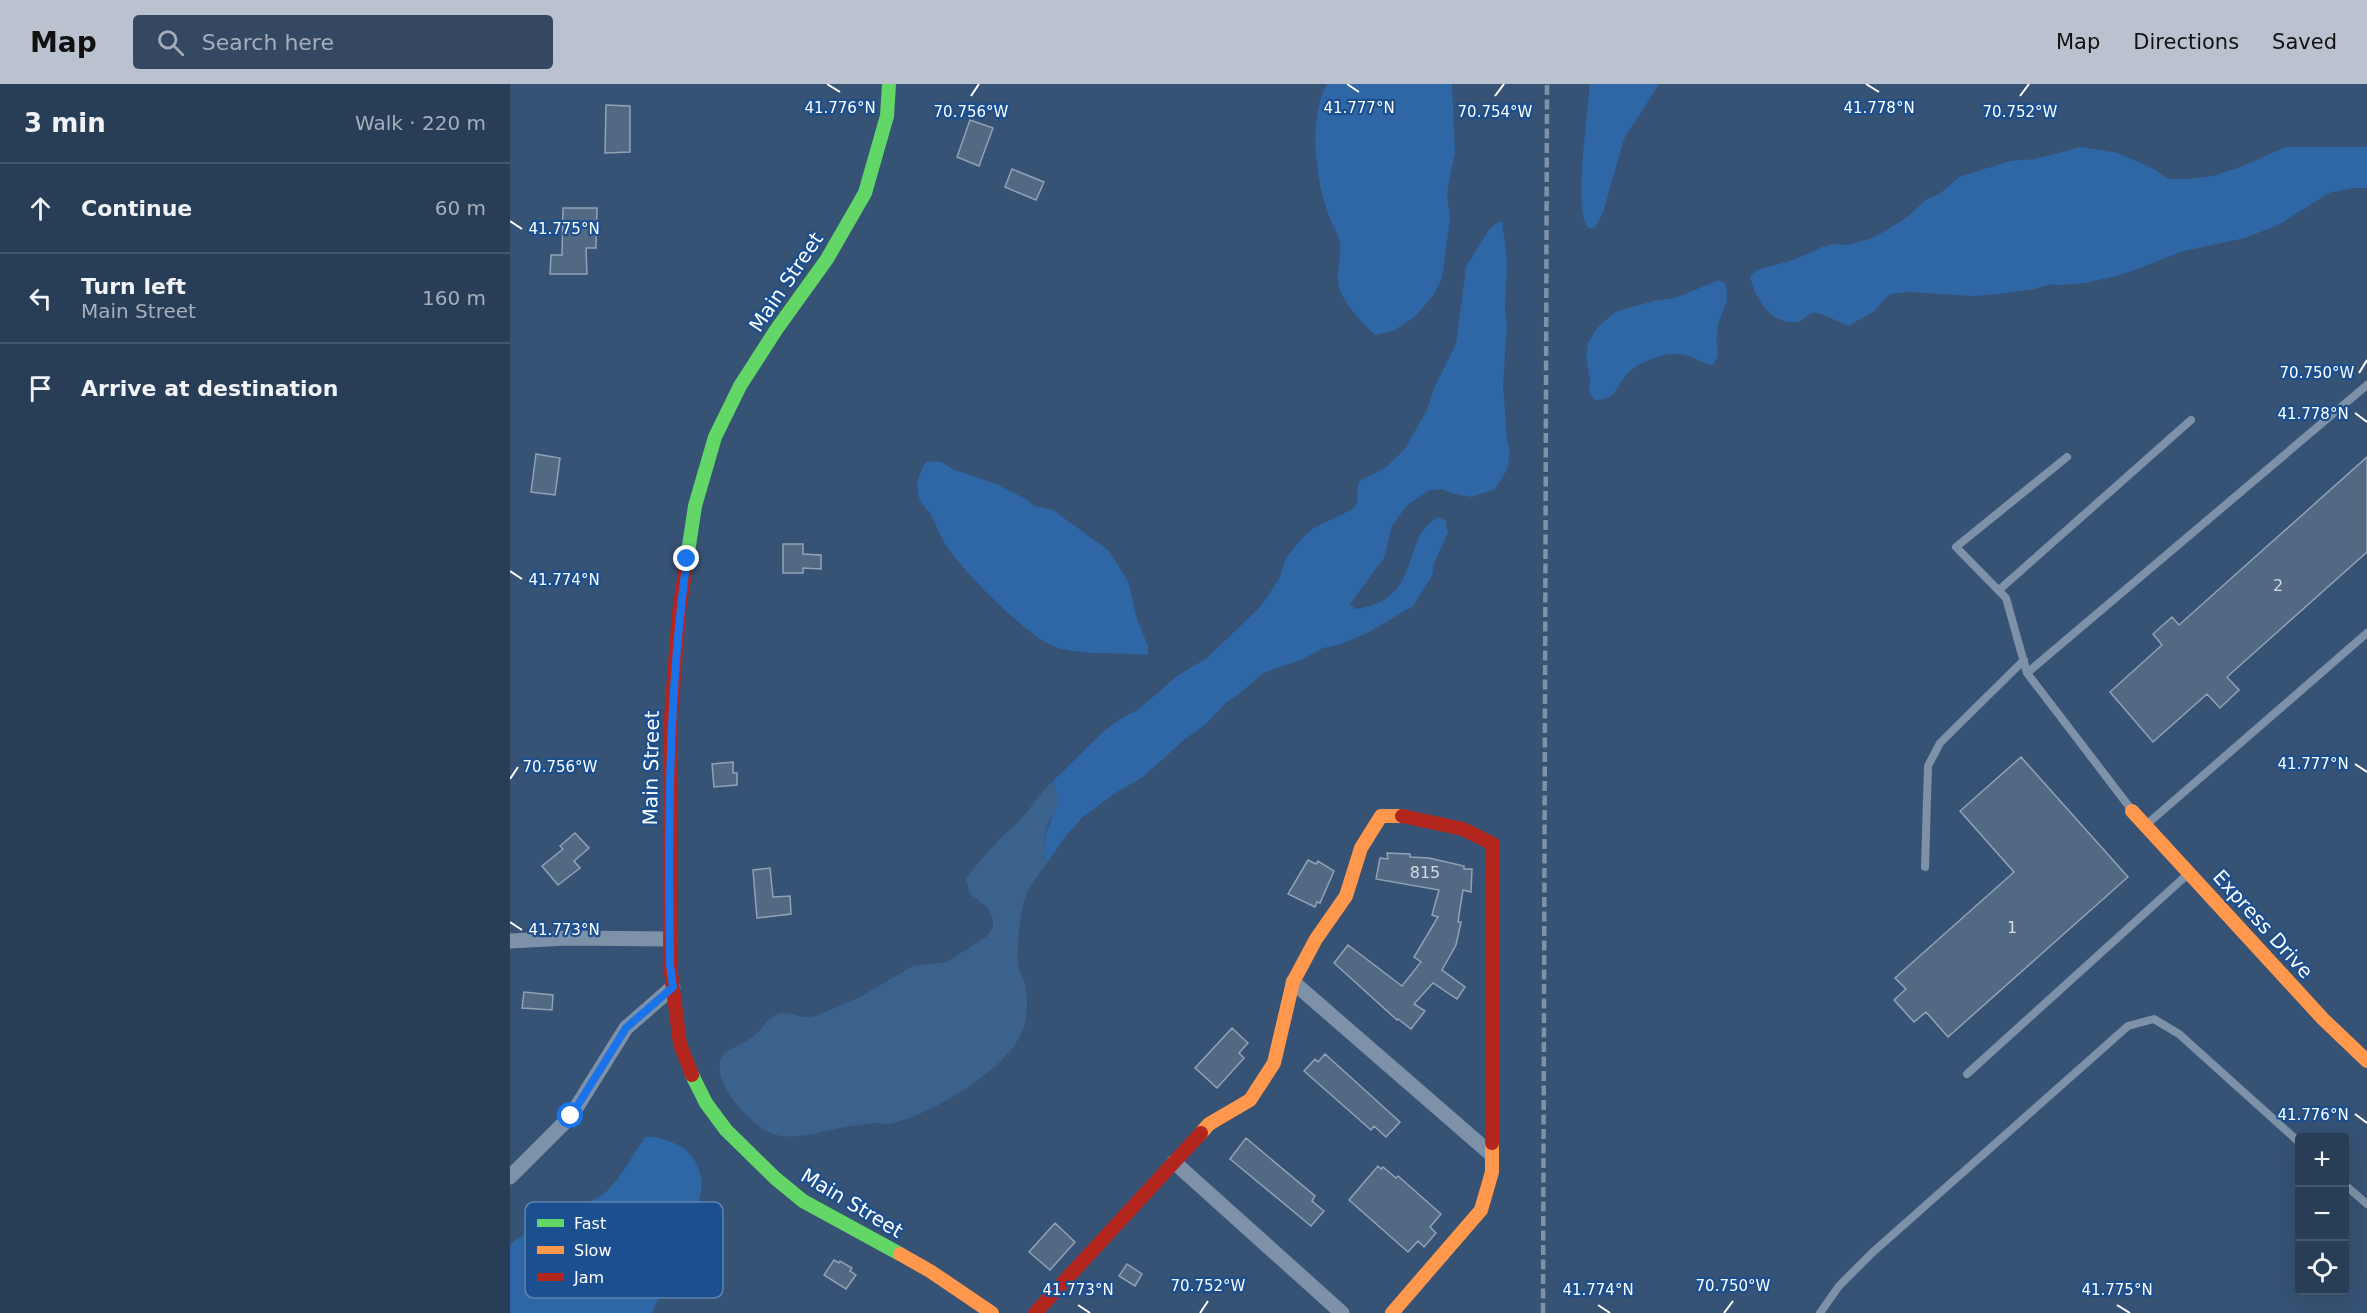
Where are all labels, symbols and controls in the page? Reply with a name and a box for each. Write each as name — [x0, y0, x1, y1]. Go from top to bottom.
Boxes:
search box — [133, 15, 553, 69]
text: Map — [30, 26, 97, 59]
icon: search — [154, 26, 187, 59]
text: Search here — [202, 30, 334, 55]
text: Map — [2056, 30, 2100, 54]
text: Directions — [2133, 30, 2239, 54]
text: Saved — [2272, 30, 2337, 54]
text: 41.776°N — [804, 99, 876, 117]
text: 41.777°N — [1323, 99, 1395, 117]
text: 41.778°N — [1843, 99, 1915, 117]
text: 70.756°W — [934, 103, 1009, 121]
text: 70.754°W — [1458, 103, 1533, 121]
text: 70.752°W — [1983, 103, 2058, 121]
text: 3 min — [24, 108, 106, 138]
text: Walk · 220 m — [355, 111, 486, 135]
icon: ahead — [24, 192, 57, 225]
text: Continue — [81, 196, 192, 221]
text: 60 m — [435, 196, 486, 220]
text: 41.775°N — [528, 220, 600, 238]
street label: Main Street — [744, 228, 828, 336]
text: Turn left — [81, 274, 186, 299]
icon: left — [24, 282, 57, 315]
text: 160 m — [422, 286, 486, 310]
text: Main Street — [81, 299, 196, 323]
text: 70.750°W — [2280, 364, 2355, 382]
icon: arrive — [24, 372, 57, 405]
text: Arrive at destination — [81, 376, 338, 401]
text: 41.778°N — [2277, 405, 2349, 423]
route end — [673, 545, 699, 571]
text: 41.774°N — [528, 571, 600, 589]
house number: 2 — [2273, 576, 2283, 595]
street label: Main Street — [638, 710, 664, 826]
text: 41.777°N — [2277, 755, 2349, 773]
text: 70.756°W — [523, 758, 598, 776]
house number: 815 — [1410, 863, 1440, 882]
street label: Express Drive — [2208, 865, 2318, 983]
house number: 1 — [2007, 918, 2017, 937]
text: 41.773°N — [528, 921, 600, 939]
route start — [557, 1102, 583, 1128]
text: 41.776°N — [2277, 1106, 2349, 1124]
map controls — [2295, 1133, 2349, 1295]
button: + — [2295, 1133, 2349, 1187]
street label: Main Street — [797, 1163, 908, 1243]
button: − — [2295, 1187, 2349, 1241]
legend — [525, 1202, 723, 1298]
text: Fast — [574, 1214, 606, 1233]
text: Slow — [574, 1241, 611, 1260]
button: locate — [2295, 1241, 2349, 1295]
text: Jam — [573, 1268, 604, 1287]
text: 70.752°W — [1171, 1277, 1246, 1295]
text: 70.750°W — [1696, 1277, 1771, 1295]
text: 41.773°N — [1042, 1281, 1114, 1299]
text: 41.774°N — [1562, 1281, 1634, 1299]
text: 41.775°N — [2081, 1281, 2153, 1299]

